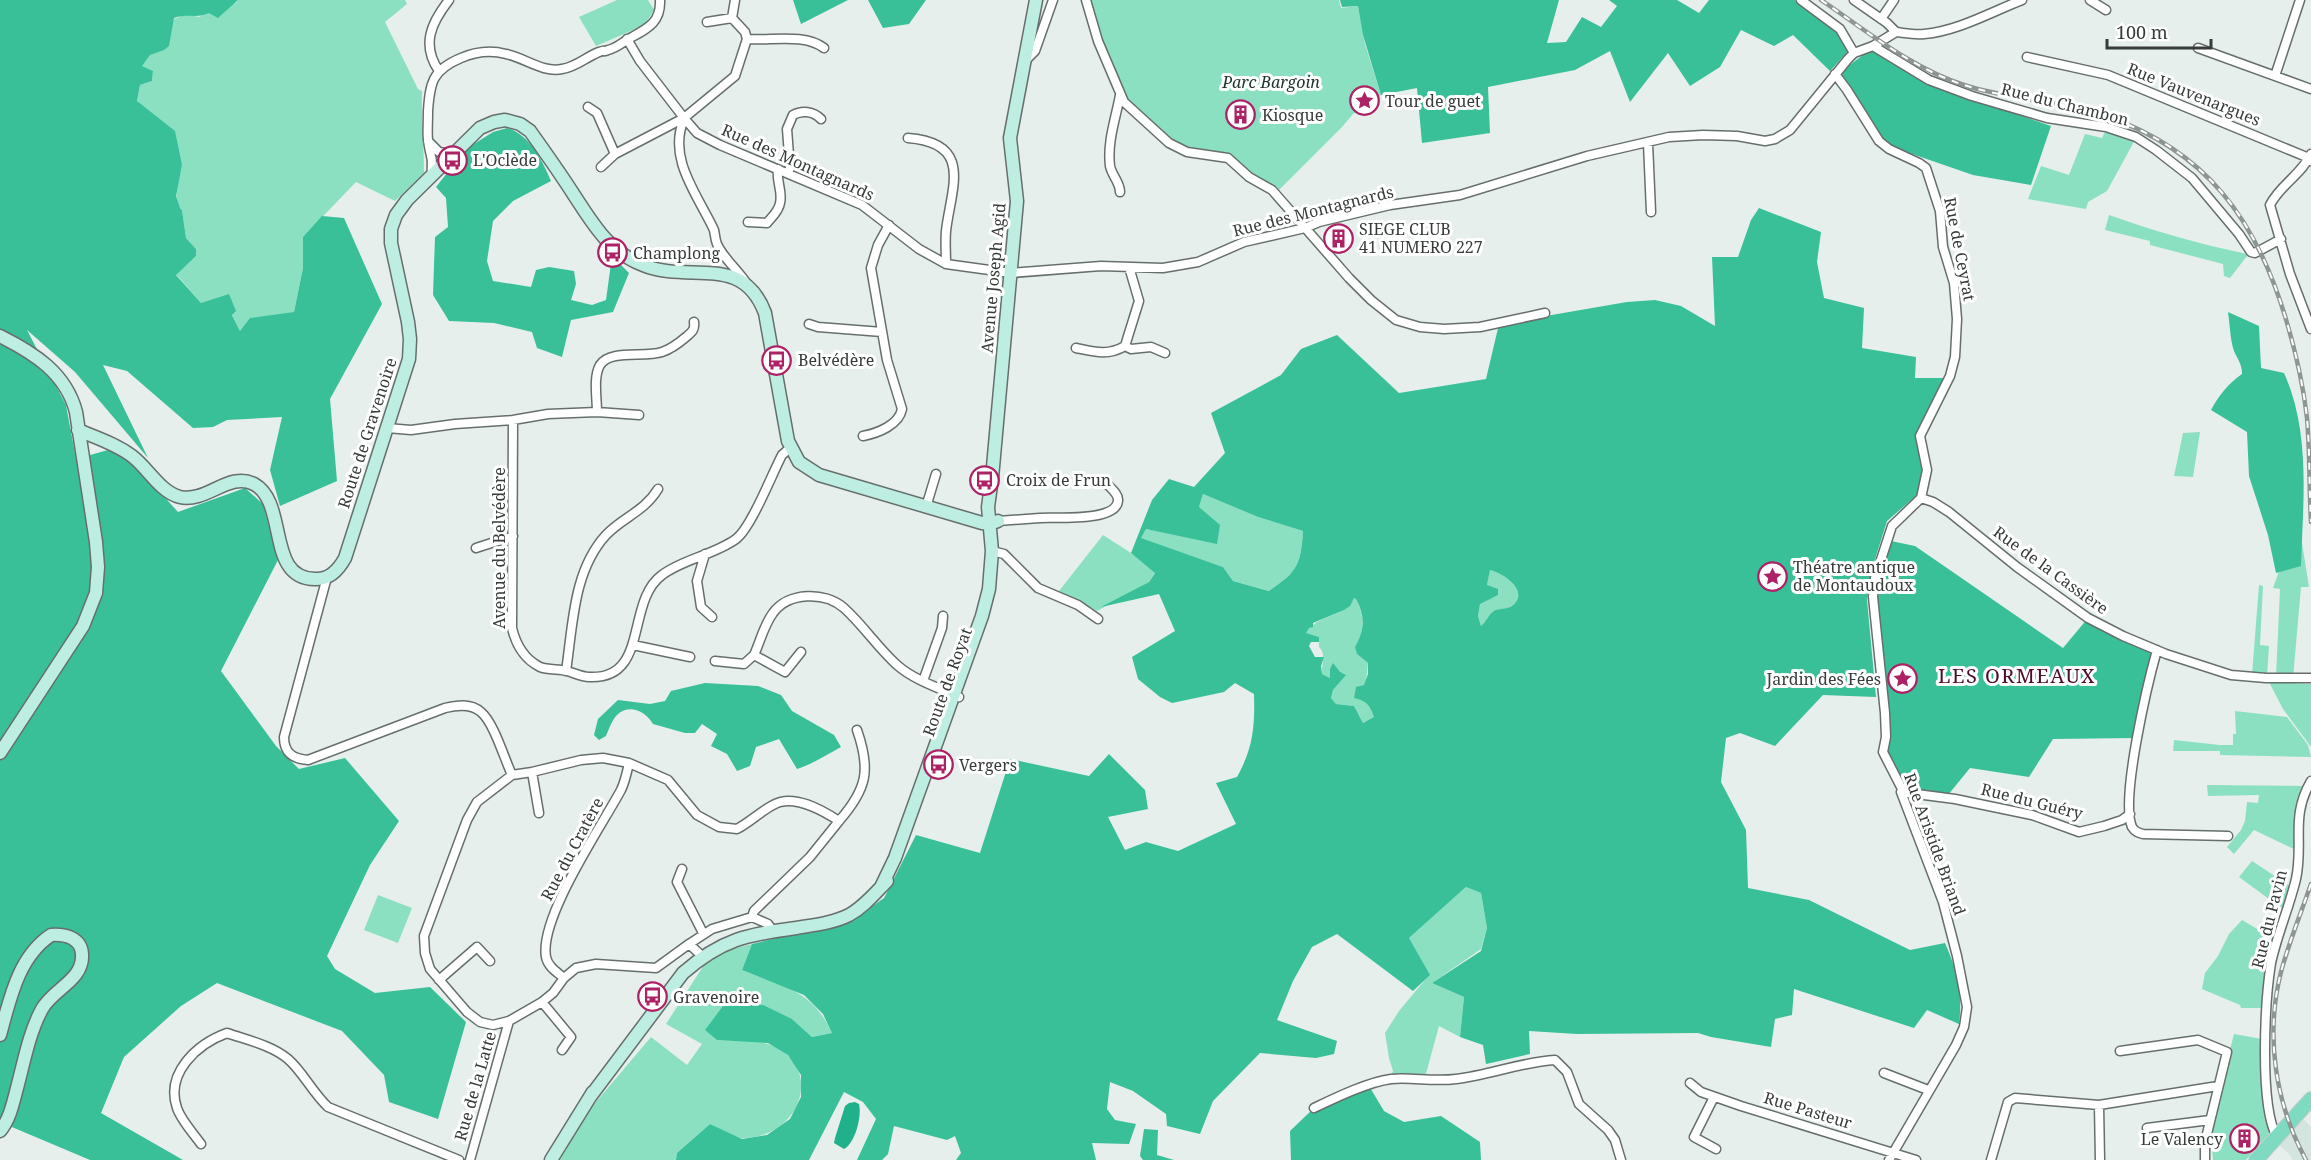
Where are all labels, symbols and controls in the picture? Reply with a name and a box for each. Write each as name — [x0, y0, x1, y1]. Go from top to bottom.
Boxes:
scale bar — [2107, 12, 2210, 50]
text: 100 m — [2116, 20, 2168, 44]
street label: Rue Vauvenargues — [2124, 57, 2264, 131]
park label: Parc Bargoin — [1221, 71, 1320, 93]
street label: Rue du Chambon — [1999, 77, 2131, 131]
place icon: Tour de guet — [1348, 85, 1380, 117]
place label: Tour de guet — [1385, 90, 1481, 112]
building icon: Kiosque — [1225, 99, 1257, 131]
place label: Kiosque — [1262, 104, 1323, 126]
street label: Rue des Montagnards — [718, 118, 878, 206]
bus stop icon: L'Oclède — [436, 144, 468, 176]
place label: L'Oclède — [473, 149, 537, 171]
street label: Rue des Montagnards — [1230, 180, 1396, 242]
street label: Rue de Ceyrat — [1939, 195, 1981, 303]
street label: Avenue Joseph Agid — [975, 202, 1011, 354]
place label: SIEGE CLUB 41 NUMERO 227 — [1359, 218, 1483, 258]
building icon: SIEGE CLUB 41 NUMERO 227 — [1322, 222, 1354, 254]
bus stop icon: Champlong — [596, 237, 628, 269]
place label: Champlong — [633, 242, 720, 264]
bus stop icon: Belvédère — [761, 344, 793, 376]
place label: Belvédère — [798, 349, 874, 371]
street label: Route de Gravenoire — [332, 355, 402, 511]
bus stop icon: Croix de Frun — [969, 464, 1001, 496]
street label: Avenue du Belvédère — [488, 467, 510, 629]
place label: Croix de Frun — [1006, 469, 1111, 491]
street label: Rue de la Cassière — [1989, 521, 2113, 619]
place label: Théatre antique de Montaudoux — [1793, 556, 1915, 596]
place icon: Théatre antique de Montaudoux — [1756, 560, 1788, 592]
street label: Route de Royat — [917, 624, 977, 739]
district label: LES ORMEAUX — [1938, 662, 2096, 689]
place icon: Jardin des Fées — [1886, 663, 1918, 695]
place label: Jardin des Fées — [1765, 668, 1881, 690]
bus stop icon: Vergers — [922, 749, 954, 781]
place label: Vergers — [959, 754, 1017, 776]
street label: Rue Aristide Briand — [1899, 770, 1971, 918]
street label: Rue du Guéry — [1979, 778, 2086, 825]
street label: Rue du Cratère — [536, 794, 608, 904]
street label: Rue du Pavin — [2246, 867, 2292, 971]
bus stop icon: Gravenoire — [636, 981, 668, 1013]
place label: Gravenoire — [673, 986, 759, 1008]
street label: Rue de la Latte — [449, 1029, 501, 1143]
street label: Rue Pasteur — [1761, 1086, 1855, 1134]
building icon: Le Valency — [2228, 1123, 2260, 1155]
place label: Le Valency — [2141, 1128, 2224, 1150]

